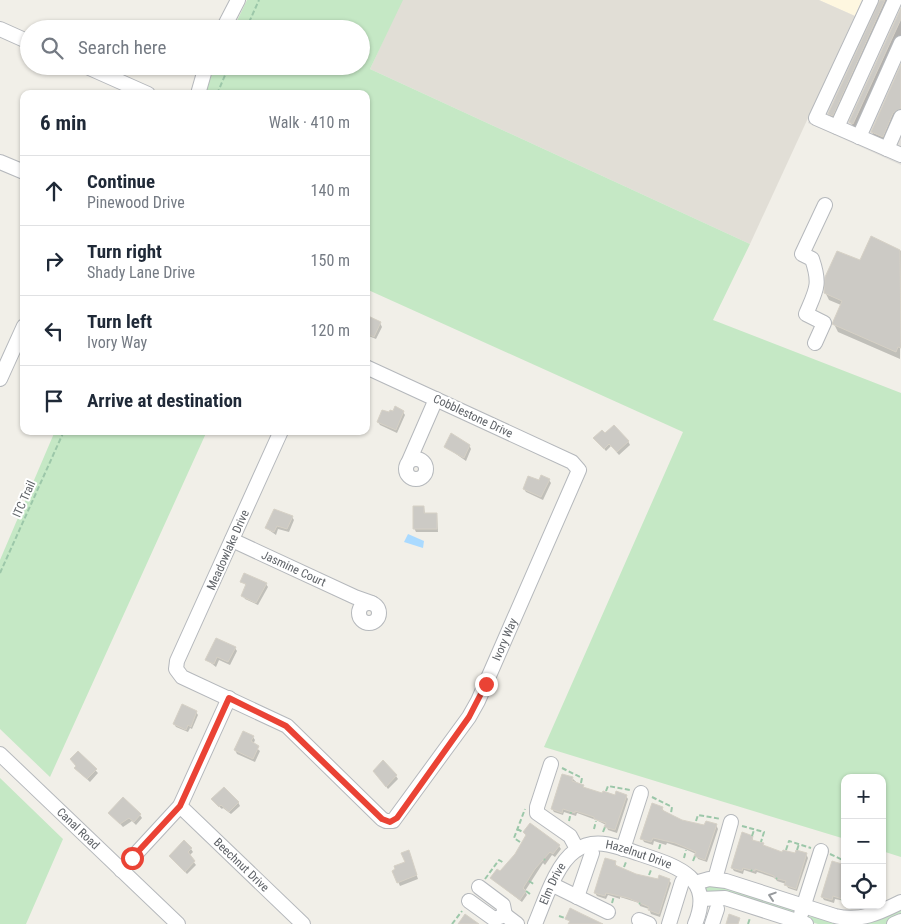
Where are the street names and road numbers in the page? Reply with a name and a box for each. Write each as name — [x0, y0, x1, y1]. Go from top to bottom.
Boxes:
street label: Cobblestone Drive — [431, 391, 515, 441]
street label: ITC Trail — [10, 478, 38, 520]
street label: Meadowlake Drive — [204, 507, 252, 592]
street label: Jasmine Court — [259, 548, 328, 590]
street label: Ivory Way — [489, 616, 520, 663]
street label: Canal Road — [54, 805, 102, 852]
street label: Beechnut Drive — [211, 835, 272, 895]
street label: Hazelnut Drive — [604, 837, 674, 872]
street label: Elm Drive — [537, 860, 569, 907]

